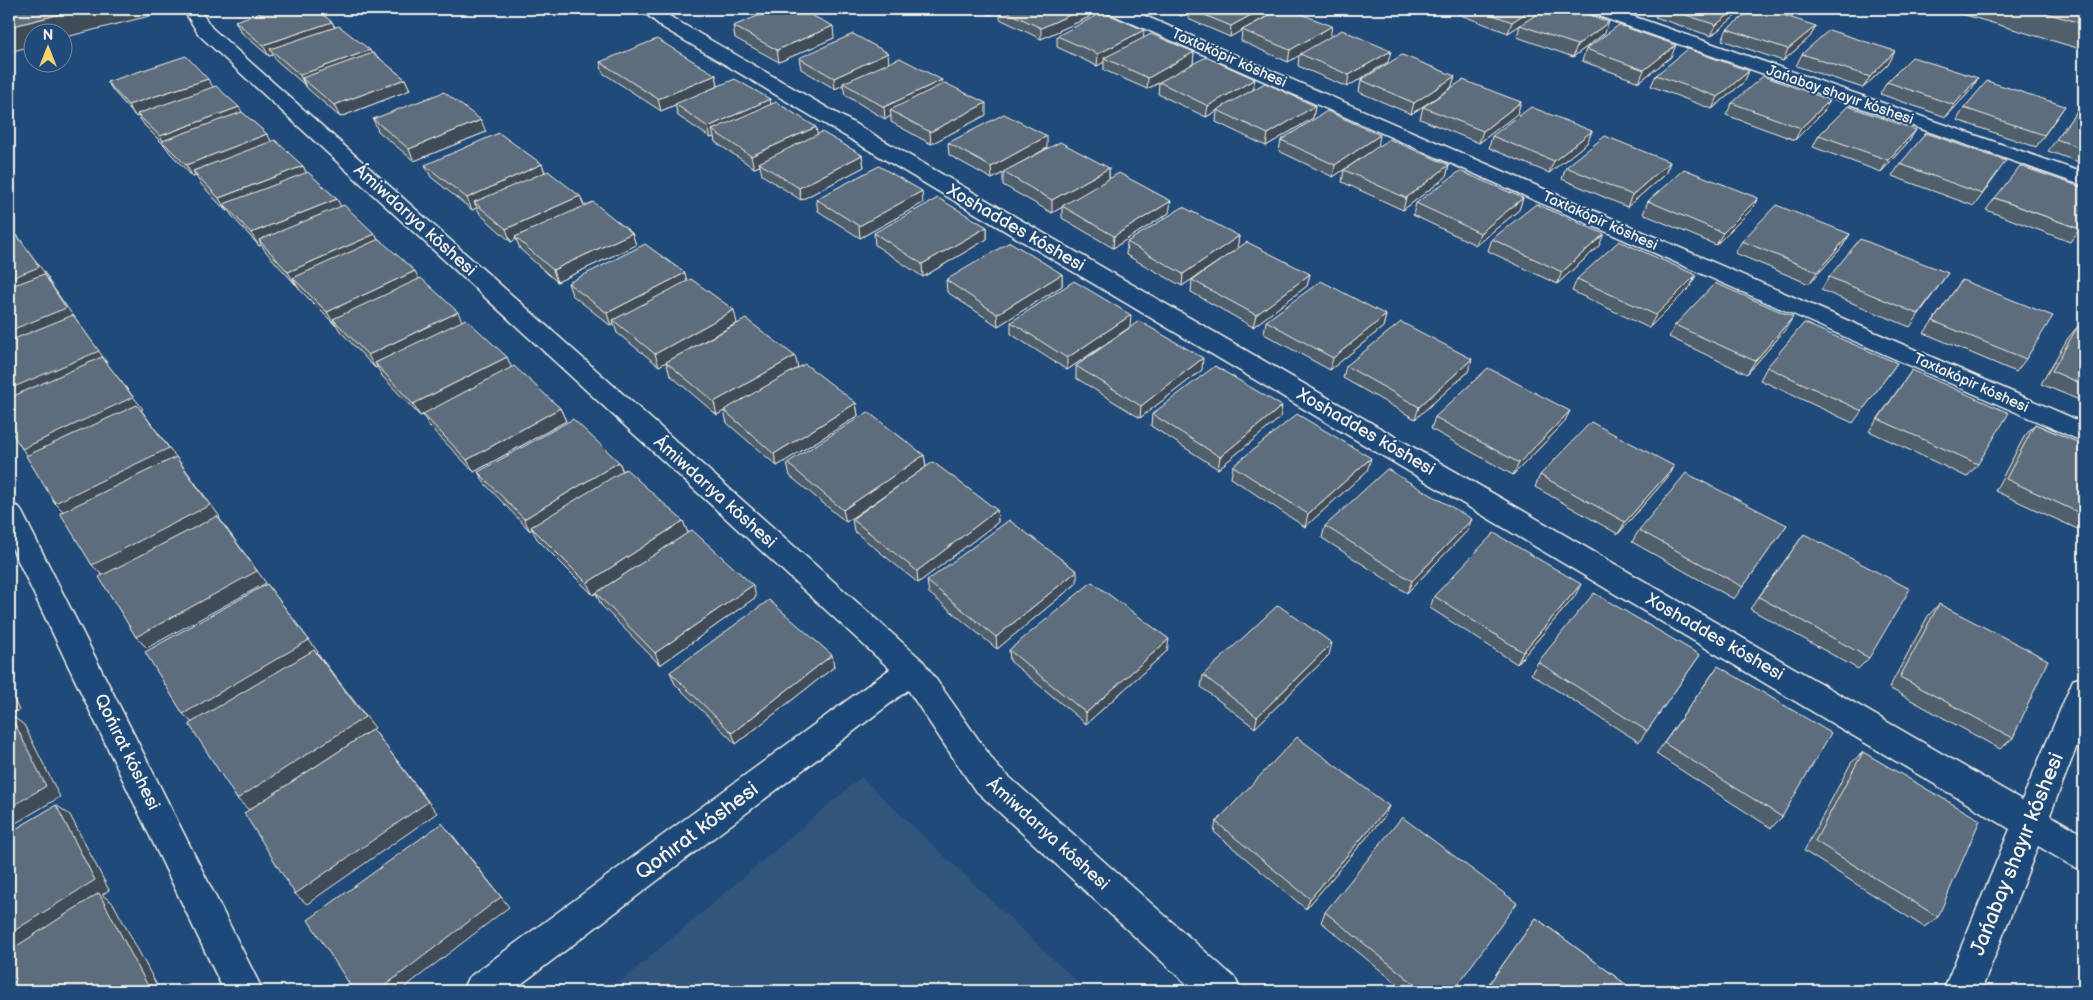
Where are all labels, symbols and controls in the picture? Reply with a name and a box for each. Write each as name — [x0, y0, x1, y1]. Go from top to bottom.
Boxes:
north arrow — [22, 22, 72, 72]
street label: Taxtakópir kóshesi — [1168, 24, 1290, 92]
text: N — [43, 27, 53, 44]
street label: Jańabay shayır kóshesi — [1764, 61, 1916, 129]
street label: Ámiwdarıya kóshesi — [349, 158, 482, 281]
street label: Xoshaddes kóshesi — [942, 179, 1089, 276]
street label: Taxtakópir kóshesi — [1539, 187, 1661, 255]
street label: Taxtakópir kóshesi — [1910, 349, 2032, 417]
street label: Xoshaddes kóshesi — [1292, 383, 1439, 480]
street label: Ámiwdarıya kóshesi — [649, 430, 782, 553]
street label: Xoshaddes kóshesi — [1641, 588, 1788, 685]
street label: Qońırat kóshesi — [90, 691, 164, 813]
street label: Jańabay shayır kóshesi — [1965, 749, 2069, 959]
street label: Ámiwdarıya kóshesi — [982, 772, 1115, 895]
street label: Qońırat kóshesi — [631, 777, 763, 885]

